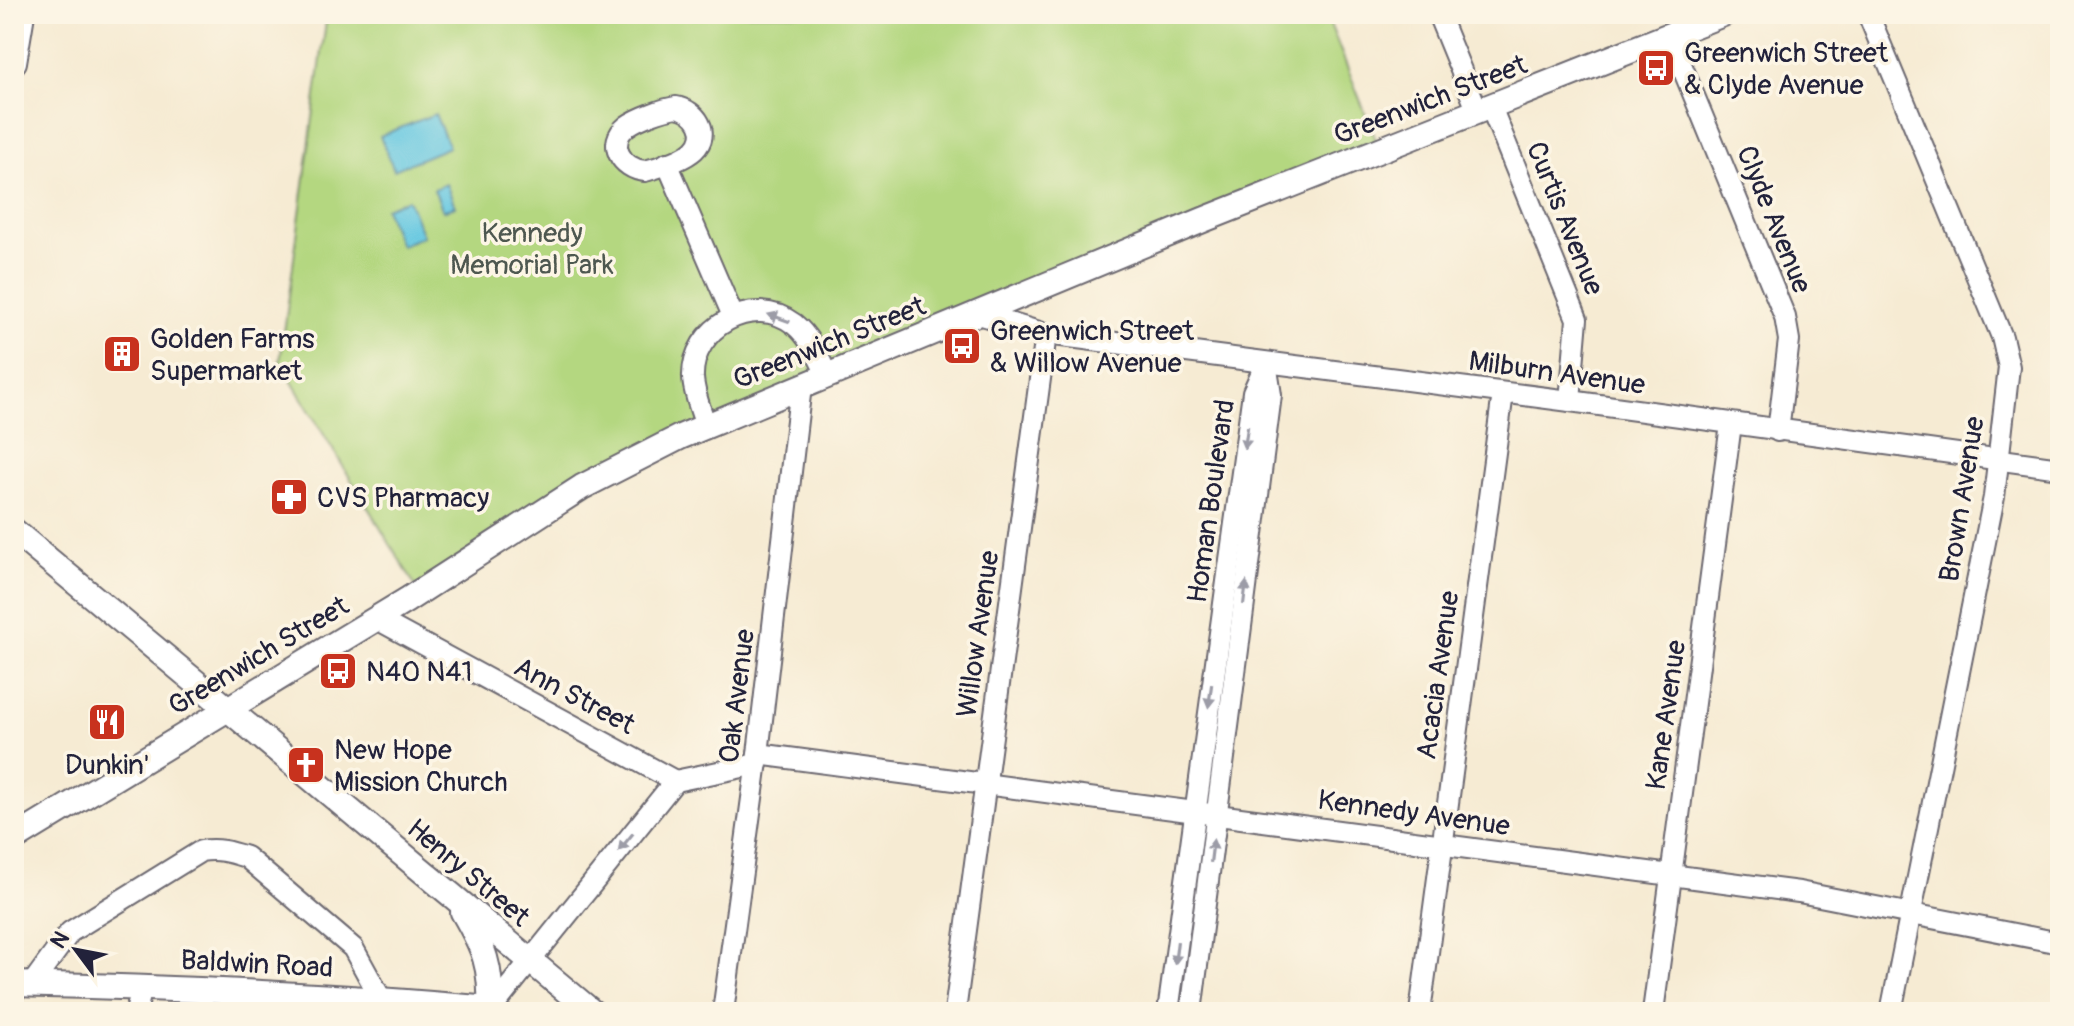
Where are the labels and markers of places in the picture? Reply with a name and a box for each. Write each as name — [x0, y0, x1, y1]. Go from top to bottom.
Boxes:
place label: Greenwich Street & Clyde Avenue — [1684, 36, 1889, 103]
bus stop icon: Greenwich Street & Clyde Avenue — [1635, 47, 1677, 89]
place label: Greenwich Street & Willow Avenue — [990, 314, 1195, 381]
place label: Golden Farms Supermarket — [150, 322, 315, 389]
bus stop icon: Greenwich Street & Willow Avenue — [941, 325, 983, 367]
building icon: Golden Farms Supermarket — [101, 333, 143, 375]
pharmacy icon: CVS Pharmacy — [268, 476, 310, 518]
place label: CVS Pharmacy — [317, 481, 489, 516]
bus stop icon: N40 N41 — [317, 650, 359, 692]
place label: N40 N41 — [366, 655, 473, 690]
restaurant icon: Dunkin' — [86, 701, 128, 743]
place label: New Hope Mission Church — [334, 733, 508, 800]
church icon: New Hope Mission Church — [285, 744, 327, 786]
place label: Dunkin' — [65, 748, 149, 783]

